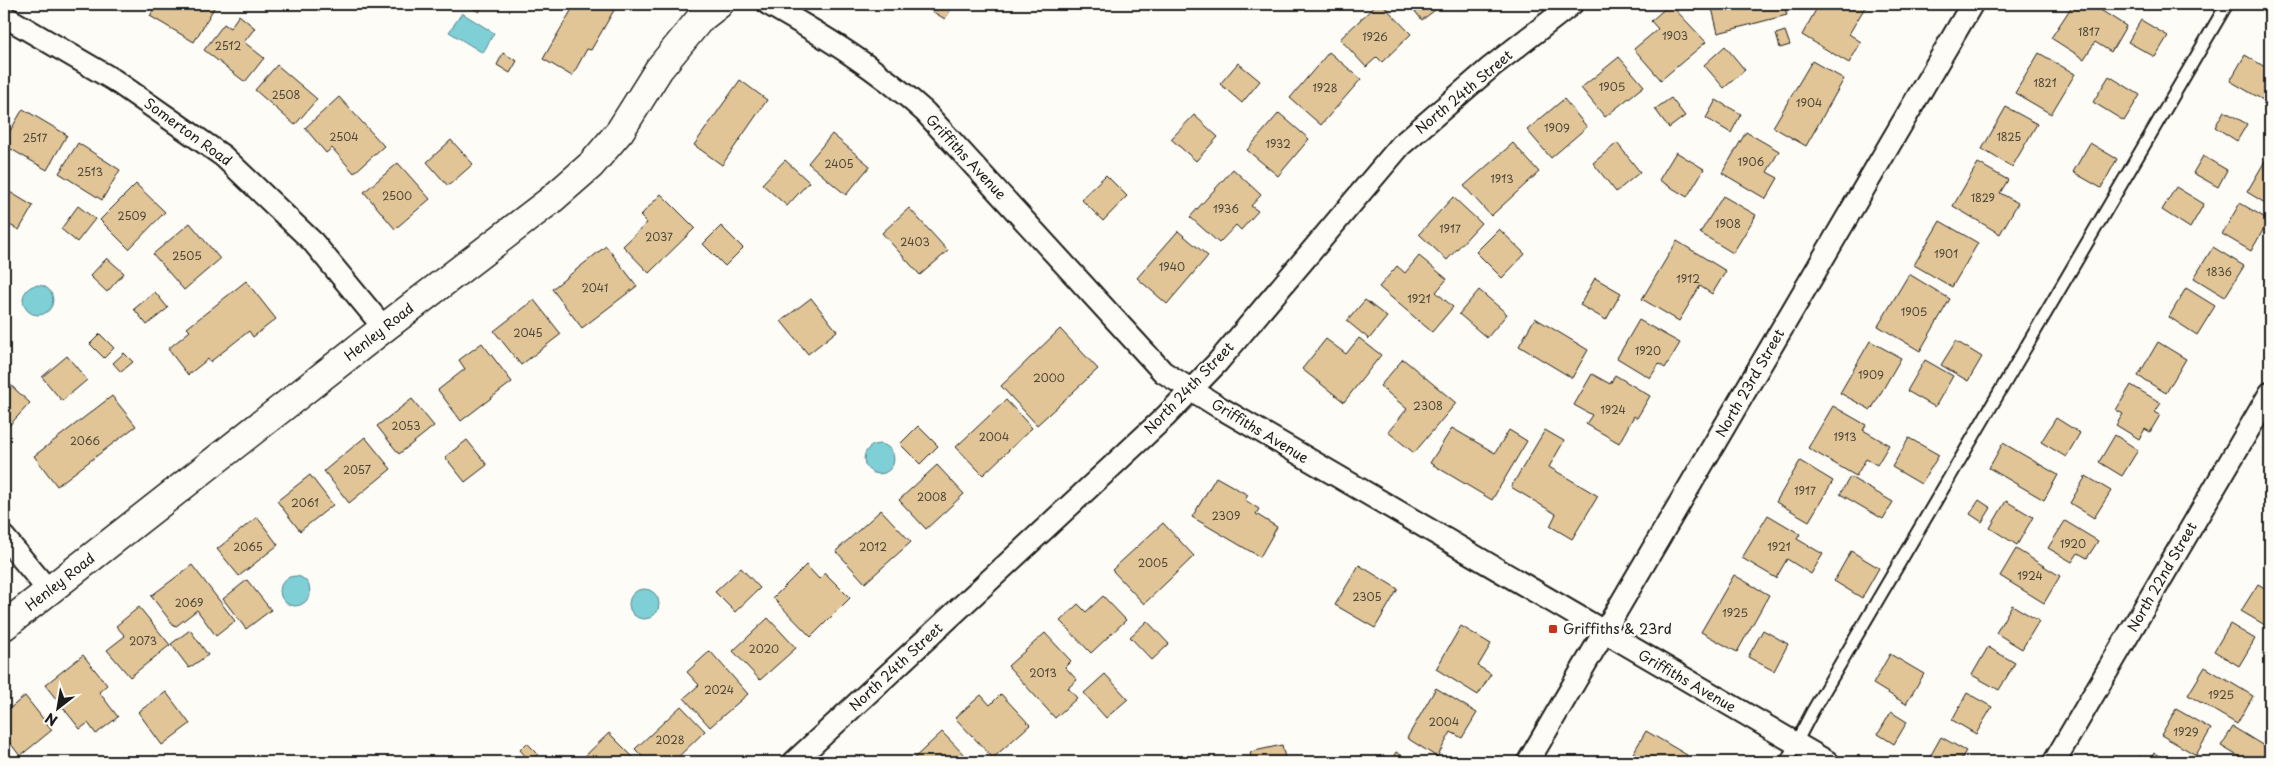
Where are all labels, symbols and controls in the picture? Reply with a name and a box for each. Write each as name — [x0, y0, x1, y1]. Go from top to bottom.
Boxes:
house number: 1817 — [2078, 23, 2100, 40]
house number: 1903 — [1662, 27, 1688, 44]
house number: 1926 — [1362, 28, 1388, 45]
house number: 2512 — [215, 37, 241, 54]
street label: North 24th Street — [1411, 44, 1517, 139]
house number: 1821 — [2033, 74, 2057, 91]
house number: 1905 — [1599, 78, 1625, 95]
house number: 1928 — [1312, 79, 1338, 96]
house number: 2508 — [272, 86, 300, 103]
street label: Somerton Road — [140, 93, 237, 171]
house number: 1904 — [1796, 94, 1822, 111]
street label: Griffiths Avenue — [921, 109, 1012, 204]
house number: 1909 — [1544, 119, 1570, 136]
house number: 2504 — [329, 128, 359, 145]
house number: 1825 — [1997, 128, 2021, 145]
house number: 2517 — [23, 129, 47, 146]
house number: 1932 — [1265, 135, 1291, 152]
house number: 1906 — [1738, 153, 1764, 170]
house number: 2405 — [824, 155, 854, 172]
house number: 2513 — [77, 163, 103, 180]
house number: 1913 — [1491, 170, 1513, 187]
house number: 2500 — [382, 187, 412, 204]
house number: 1829 — [1971, 189, 1995, 206]
house number: 1936 — [1213, 200, 1239, 217]
house number: 2509 — [118, 207, 147, 224]
house number: 1908 — [1715, 215, 1741, 232]
house number: 1917 — [1439, 220, 1461, 237]
house number: 2037 — [645, 228, 673, 245]
house number: 2403 — [900, 233, 930, 250]
house number: 1901 — [1934, 245, 1958, 262]
house number: 2505 — [172, 247, 202, 264]
house number: 1940 — [1159, 258, 1185, 275]
house number: 1836 — [2206, 263, 2232, 280]
house number: 1912 — [1676, 270, 1700, 287]
house number: 2041 — [582, 279, 608, 296]
house number: 1921 — [1407, 290, 1431, 307]
street label: Henley Road — [339, 298, 418, 366]
house number: 1905 — [1901, 303, 1927, 320]
house number: 2045 — [513, 324, 543, 341]
street label: North 23rd Street — [1710, 324, 1789, 441]
street label: North 24th Street — [1139, 337, 1238, 439]
house number: 1920 — [1635, 342, 1661, 359]
house number: 1909 — [1858, 366, 1884, 383]
house number: 2000 — [1033, 369, 1065, 386]
street label: Griffiths Avenue — [1208, 393, 1313, 468]
house number: 2308 — [1413, 397, 1443, 414]
house number: 1924 — [1600, 401, 1626, 418]
house number: 2053 — [391, 417, 421, 434]
house number: 2004 — [979, 428, 1009, 445]
house number: 1913 — [1834, 428, 1856, 445]
house number: 2066 — [70, 432, 100, 449]
house number: 2057 — [343, 461, 371, 478]
house number: 1917 — [1794, 482, 1816, 499]
house number: 2008 — [917, 488, 947, 505]
house number: 2061 — [291, 494, 319, 511]
house number: 2309 — [1212, 507, 1240, 524]
street label: North 22nd Street — [2122, 518, 2202, 636]
house number: 1920 — [2060, 535, 2086, 552]
house number: 2065 — [233, 538, 263, 555]
house number: 2012 — [859, 538, 887, 555]
house number: 1921 — [1767, 538, 1791, 555]
street label: Henley Road — [20, 548, 99, 616]
house number: 2005 — [1138, 554, 1168, 571]
house number: 1924 — [2017, 567, 2043, 584]
house number: 2305 — [1352, 588, 1382, 605]
house number: 2069 — [175, 594, 203, 611]
house number: 1925 — [1722, 604, 1748, 621]
street label: North 24th Street — [844, 617, 947, 716]
place label: Griffiths & 23rd — [1563, 618, 1672, 639]
marker: Griffiths & 23rd — [1547, 623, 1559, 635]
house number: 2073 — [129, 632, 157, 649]
house number: 2020 — [749, 640, 779, 657]
street label: Griffiths Avenue — [1634, 644, 1740, 717]
house number: 2013 — [1029, 664, 1057, 681]
house number: 2024 — [704, 681, 734, 698]
north arrow — [32, 684, 82, 734]
house number: 1925 — [2208, 686, 2234, 703]
text: N — [41, 708, 61, 731]
house number: 2004 — [1429, 713, 1459, 730]
house number: 1929 — [2173, 723, 2199, 740]
house number: 2028 — [655, 731, 685, 748]

